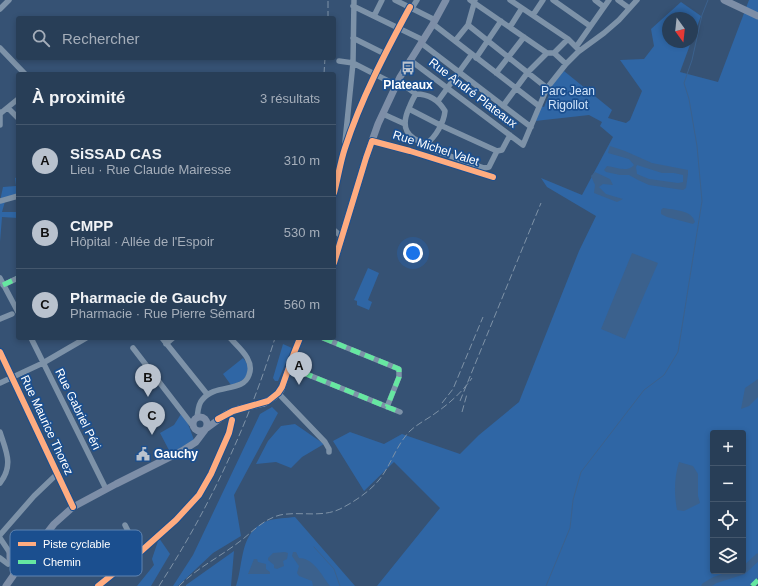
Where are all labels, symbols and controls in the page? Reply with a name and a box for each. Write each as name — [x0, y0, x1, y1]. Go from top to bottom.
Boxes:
north arrow — [662, 12, 698, 48]
search box — [16, 16, 336, 60]
icon: search — [30, 27, 52, 49]
text: Rechercher — [62, 30, 140, 47]
street label: Rue André Plateaux — [426, 55, 520, 131]
bus stop icon: Plateaux — [400, 60, 416, 76]
place label: Plateaux — [383, 78, 433, 92]
park label: Parc Jean Rigollot — [541, 84, 595, 112]
text: À proximité — [32, 88, 126, 107]
text: 3 résultats — [260, 91, 320, 106]
street label: Rue Michel Valet — [391, 127, 482, 169]
text: SiSSAD CAS — [70, 145, 162, 162]
text: A — [40, 153, 50, 168]
text: 310 m — [284, 153, 320, 168]
text: Lieu · Rue Claude Mairesse — [70, 162, 231, 177]
text: CMPP — [70, 217, 113, 234]
text: B — [40, 225, 50, 240]
text: 530 m — [284, 225, 320, 240]
text: Hôpital · Allée de l'Espoir — [70, 234, 214, 249]
your location — [403, 243, 423, 263]
text: Pharmacie de Gauchy — [70, 289, 227, 306]
text: C — [40, 297, 50, 312]
text: 560 m — [284, 297, 320, 312]
text: Pharmacie · Rue Pierre Sémard — [70, 306, 255, 321]
pin: A — [286, 352, 312, 385]
pin: B — [135, 364, 161, 397]
street label: Rue Gabriel Péri — [52, 366, 104, 452]
street label: Rue Maurice Thorez — [18, 373, 76, 477]
pin: C — [139, 402, 165, 435]
map controls — [710, 430, 746, 574]
button: + — [710, 430, 746, 466]
public building icon: Gauchy — [135, 446, 151, 462]
place label: Gauchy — [154, 447, 198, 461]
button: − — [710, 466, 746, 502]
button: locate — [710, 502, 746, 538]
legend — [10, 530, 142, 576]
text: Piste cyclable — [43, 538, 110, 550]
button: layers — [710, 538, 746, 574]
text: Chemin — [43, 556, 81, 568]

